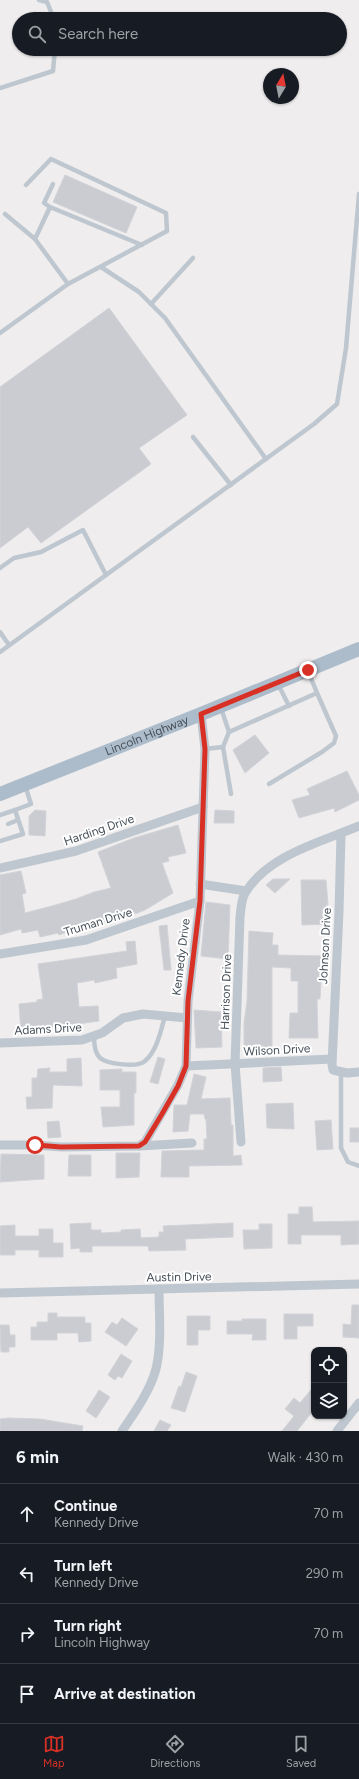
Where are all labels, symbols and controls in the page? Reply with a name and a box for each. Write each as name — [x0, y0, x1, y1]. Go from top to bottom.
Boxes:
search box — [12, 12, 347, 56]
icon: search — [26, 23, 48, 45]
text: Search here — [58, 25, 138, 43]
north arrow — [263, 68, 299, 104]
route end — [299, 661, 317, 679]
street label: Lincoln Highway — [103, 712, 191, 758]
street label: Harding Drive — [62, 811, 136, 849]
street label: Truman Drive — [62, 905, 134, 939]
street label: Johnson Drive — [316, 907, 334, 985]
street label: Kennedy Drive — [169, 917, 193, 996]
street label: Harrison Drive — [218, 953, 234, 1030]
street label: Adams Drive — [14, 1020, 83, 1038]
street label: Wilson Drive — [243, 1041, 311, 1059]
route start — [26, 1136, 44, 1154]
street label: Austin Drive — [146, 1269, 212, 1285]
map controls — [311, 1347, 347, 1419]
button: locate — [311, 1347, 347, 1383]
button: layers — [311, 1383, 347, 1419]
text: 6 min — [16, 1447, 59, 1467]
text: Walk · 430 m — [268, 1450, 343, 1465]
text: Continue — [54, 1497, 117, 1515]
icon: ahead — [16, 1503, 38, 1525]
text: 70 m — [313, 1506, 343, 1521]
text: Kennedy Drive — [54, 1515, 138, 1530]
text: Turn left — [54, 1557, 112, 1575]
icon: left — [16, 1563, 38, 1585]
text: 290 m — [306, 1566, 343, 1581]
text: Kennedy Drive — [54, 1575, 138, 1590]
text: Turn right — [54, 1617, 122, 1635]
icon: right — [16, 1623, 38, 1645]
text: 70 m — [313, 1626, 343, 1641]
text: Lincoln Highway — [54, 1635, 150, 1650]
icon: arrive — [16, 1683, 38, 1705]
text: Arrive at destination — [54, 1685, 195, 1703]
tab: Map — [43, 1733, 65, 1770]
tab: Directions — [150, 1733, 200, 1770]
tab: Saved — [286, 1733, 316, 1770]

